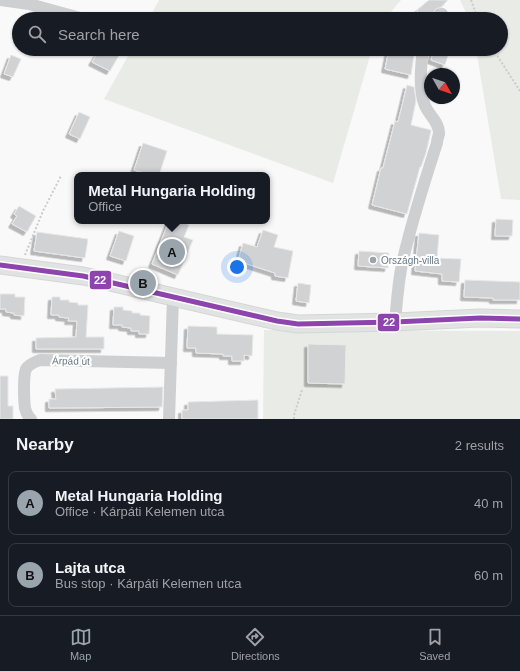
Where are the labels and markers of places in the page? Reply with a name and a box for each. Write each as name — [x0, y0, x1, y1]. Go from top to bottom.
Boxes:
pin: A — [159, 237, 185, 267]
marker: Országh-villa — [368, 255, 378, 265]
place label: Országh-villa — [381, 255, 440, 266]
pin: B — [130, 268, 156, 298]

